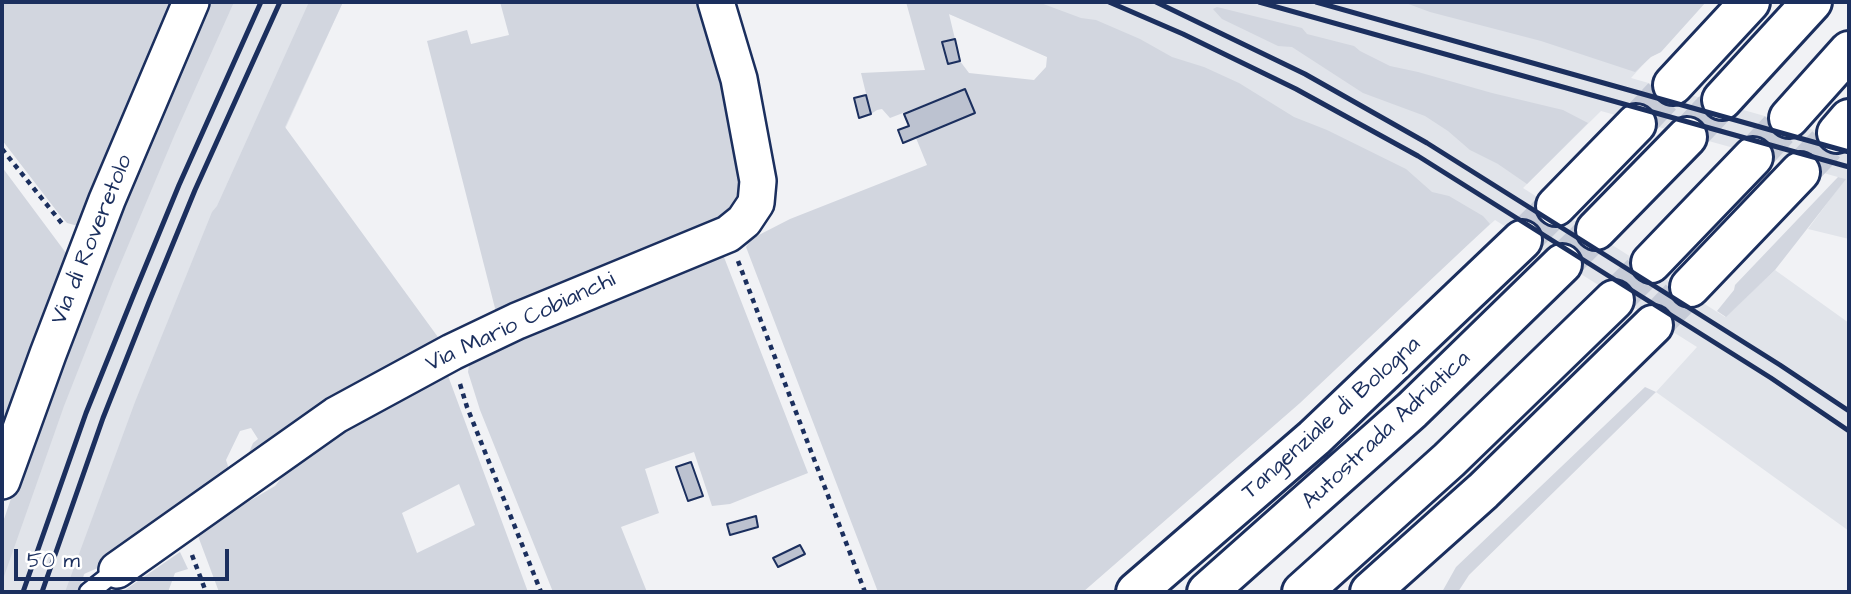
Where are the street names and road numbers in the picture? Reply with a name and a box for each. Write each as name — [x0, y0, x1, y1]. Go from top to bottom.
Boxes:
street label: Via di Roveretolo — [46, 151, 140, 329]
street label: Via Mario Cobianchi — [422, 267, 620, 379]
street label: Tangenziale di Bologna — [1237, 332, 1427, 506]
street label: Autostrada Adriatica — [1297, 346, 1477, 516]

